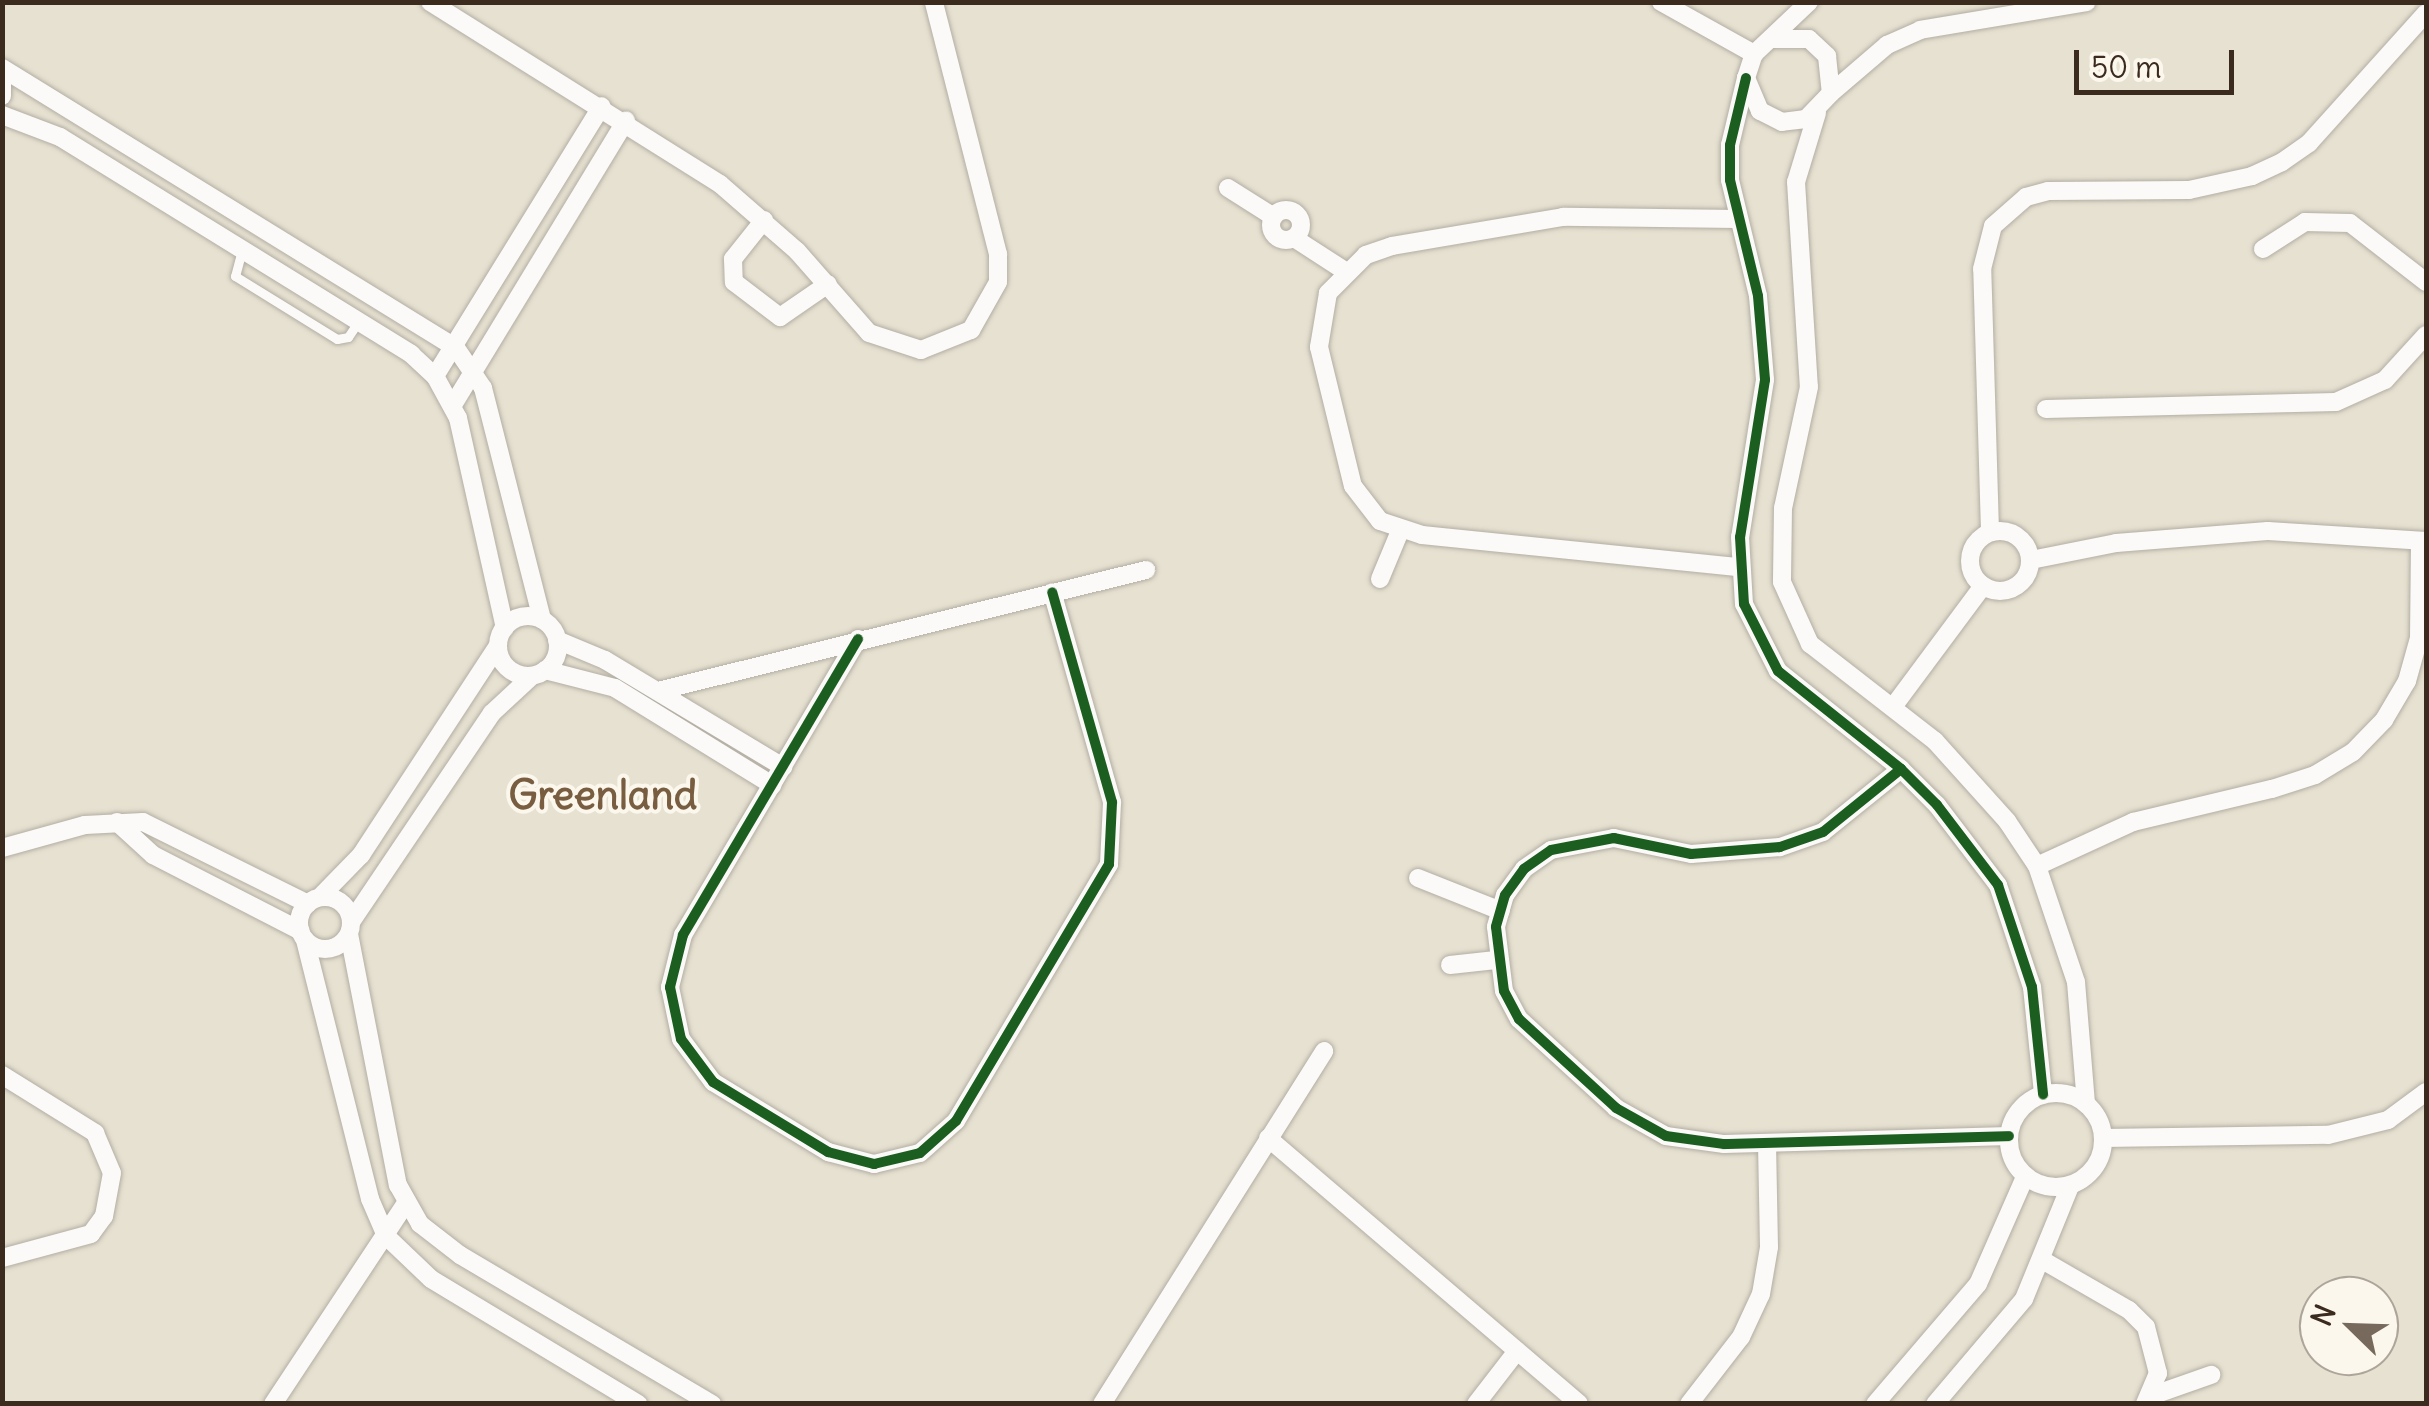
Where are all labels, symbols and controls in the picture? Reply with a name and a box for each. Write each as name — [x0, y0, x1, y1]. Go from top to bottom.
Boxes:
scale bar — [2079, 30, 2239, 92]
text: 50 m — [2091, 48, 2161, 86]
district label: Greenland — [509, 771, 697, 819]
north arrow — [2299, 1276, 2399, 1376]
text: N — [2303, 1299, 2344, 1331]

